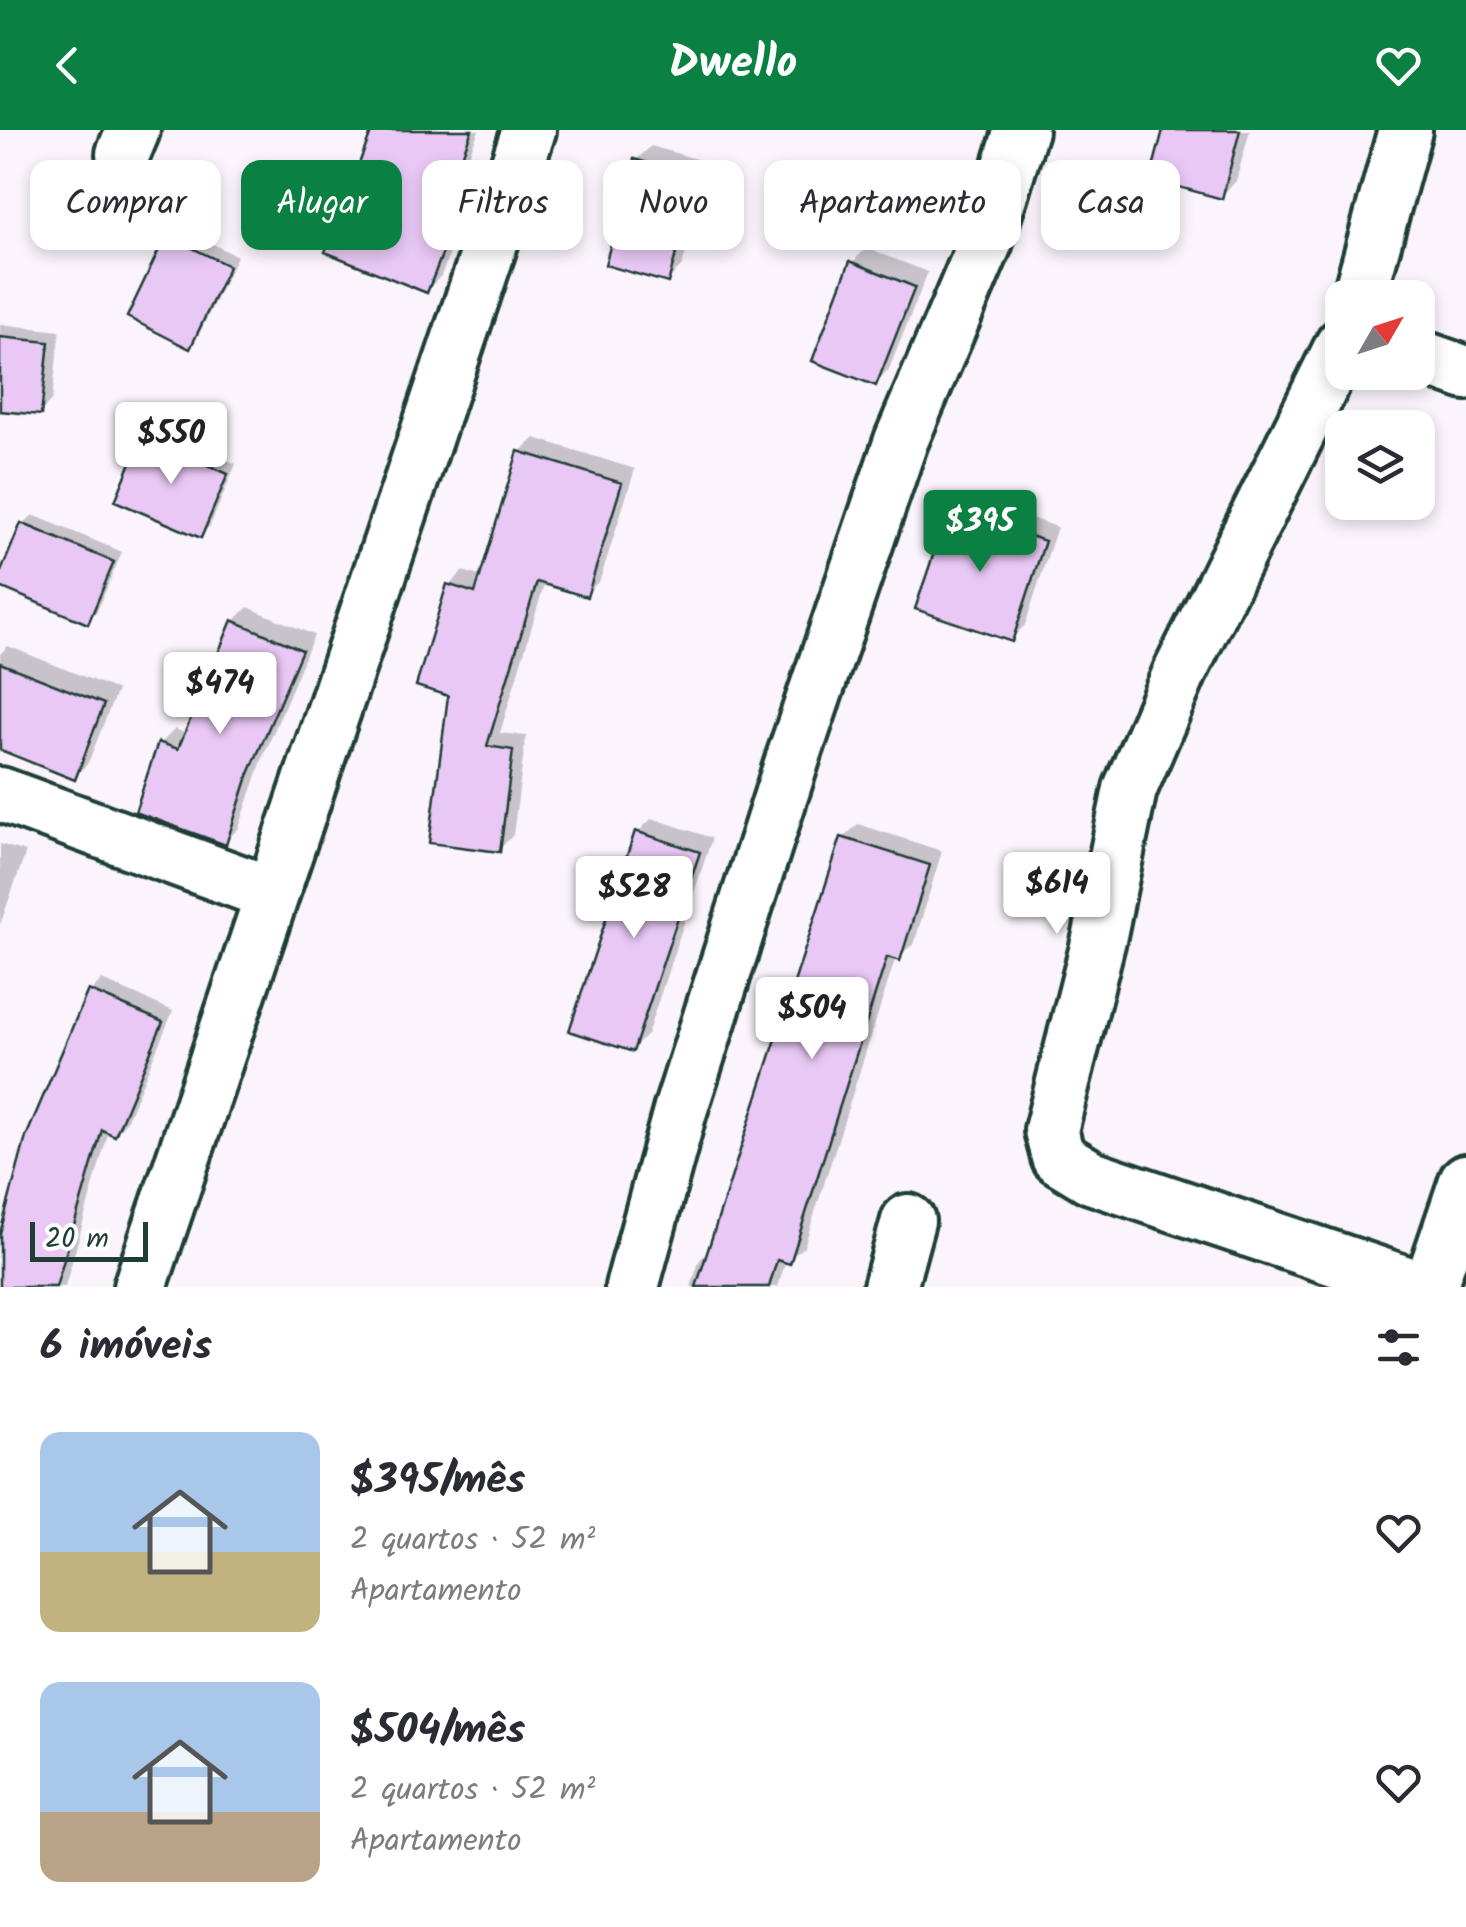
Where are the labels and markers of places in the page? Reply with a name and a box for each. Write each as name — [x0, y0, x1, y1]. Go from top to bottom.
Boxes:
pin: $550 — [112, 402, 230, 487]
pin: $395 — [921, 490, 1039, 575]
pin: $474 — [161, 652, 279, 737]
pin: $614 — [998, 852, 1116, 937]
pin: $528 — [575, 856, 693, 941]
pin: $504 — [753, 977, 871, 1062]

